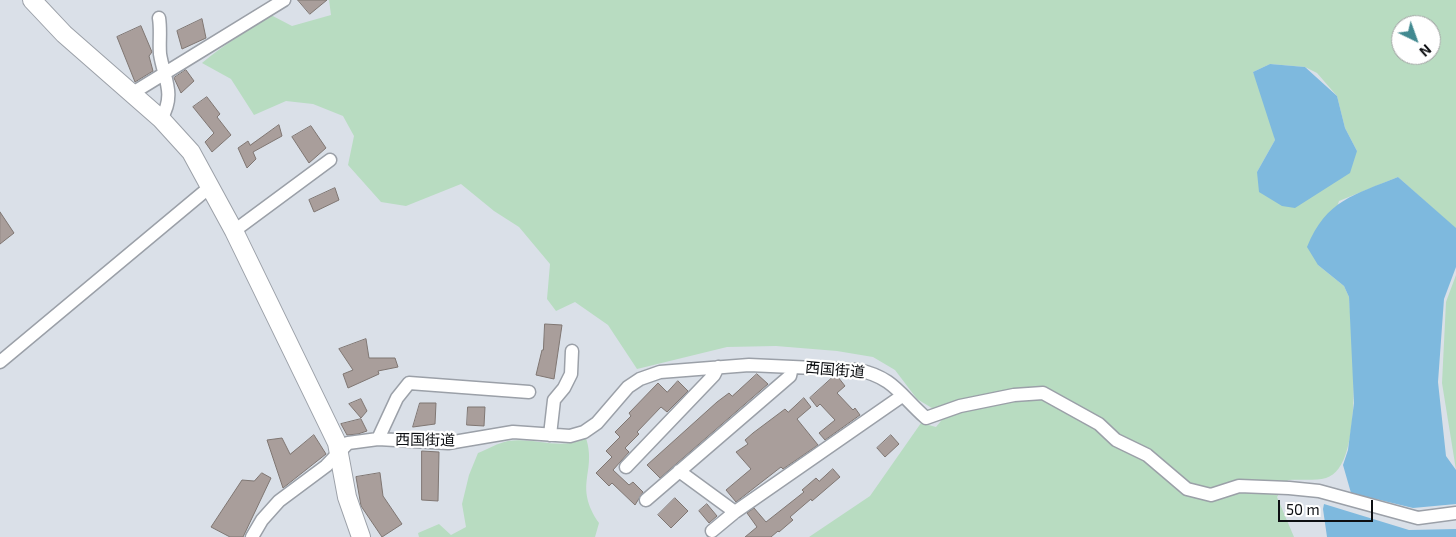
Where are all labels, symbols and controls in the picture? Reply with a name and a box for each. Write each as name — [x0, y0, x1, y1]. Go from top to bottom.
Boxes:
north arrow — [1391, 15, 1441, 65]
text: N — [1416, 41, 1435, 60]
street label: 西国街道 — [804, 358, 866, 382]
street label: 西国街道 — [395, 430, 455, 450]
scale bar — [1281, 490, 1376, 522]
text: 50 m — [1286, 500, 1320, 518]

